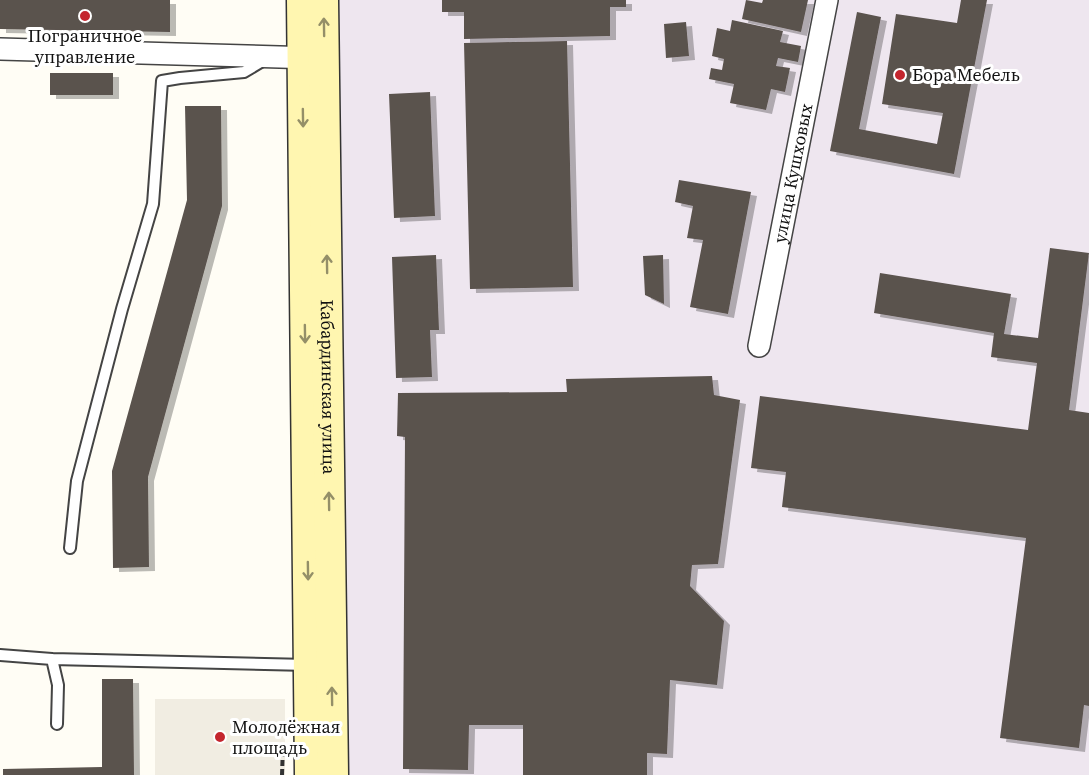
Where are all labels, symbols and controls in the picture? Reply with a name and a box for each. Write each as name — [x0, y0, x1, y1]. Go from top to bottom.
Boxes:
marker: Пограничное управление — [78, 9, 92, 23]
one-way arrow — [318, 17, 330, 37]
place label: Пограничное управление — [28, 23, 142, 69]
place label: Бора Мебель — [912, 62, 1020, 87]
marker: Бора Мебель — [893, 68, 907, 82]
street label: улица Кушховых — [767, 101, 818, 245]
one-way arrow — [297, 107, 309, 127]
one-way arrow — [321, 254, 332, 274]
street label: Кабардинская улица — [315, 299, 342, 475]
one-way arrow — [299, 323, 311, 343]
one-way arrow — [323, 491, 335, 511]
one-way arrow — [302, 560, 313, 580]
one-way arrow — [326, 686, 338, 706]
place label: Молодёжная площадь — [232, 714, 340, 760]
marker: Молодёжная площадь — [213, 730, 227, 744]

